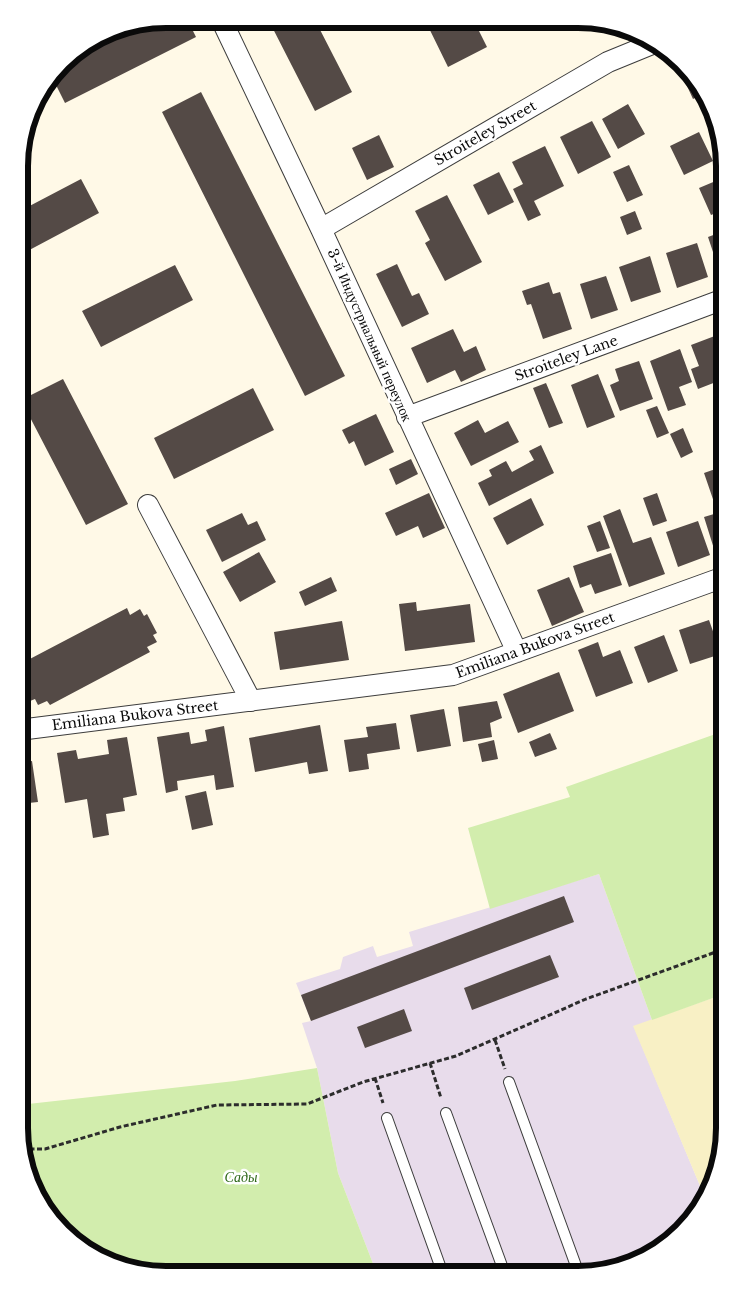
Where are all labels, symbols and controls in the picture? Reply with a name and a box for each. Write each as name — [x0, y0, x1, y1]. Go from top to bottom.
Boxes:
street label: Stroiteley Street — [431, 96, 540, 170]
street label: 3-й Индустриальный переулок — [324, 246, 416, 424]
street label: Stroiteley Lane — [512, 331, 620, 385]
street label: Emiliana Bukova Street — [453, 608, 617, 682]
street label: Emiliana Bukova Street — [51, 696, 220, 734]
park label: Сады — [225, 1168, 258, 1186]

